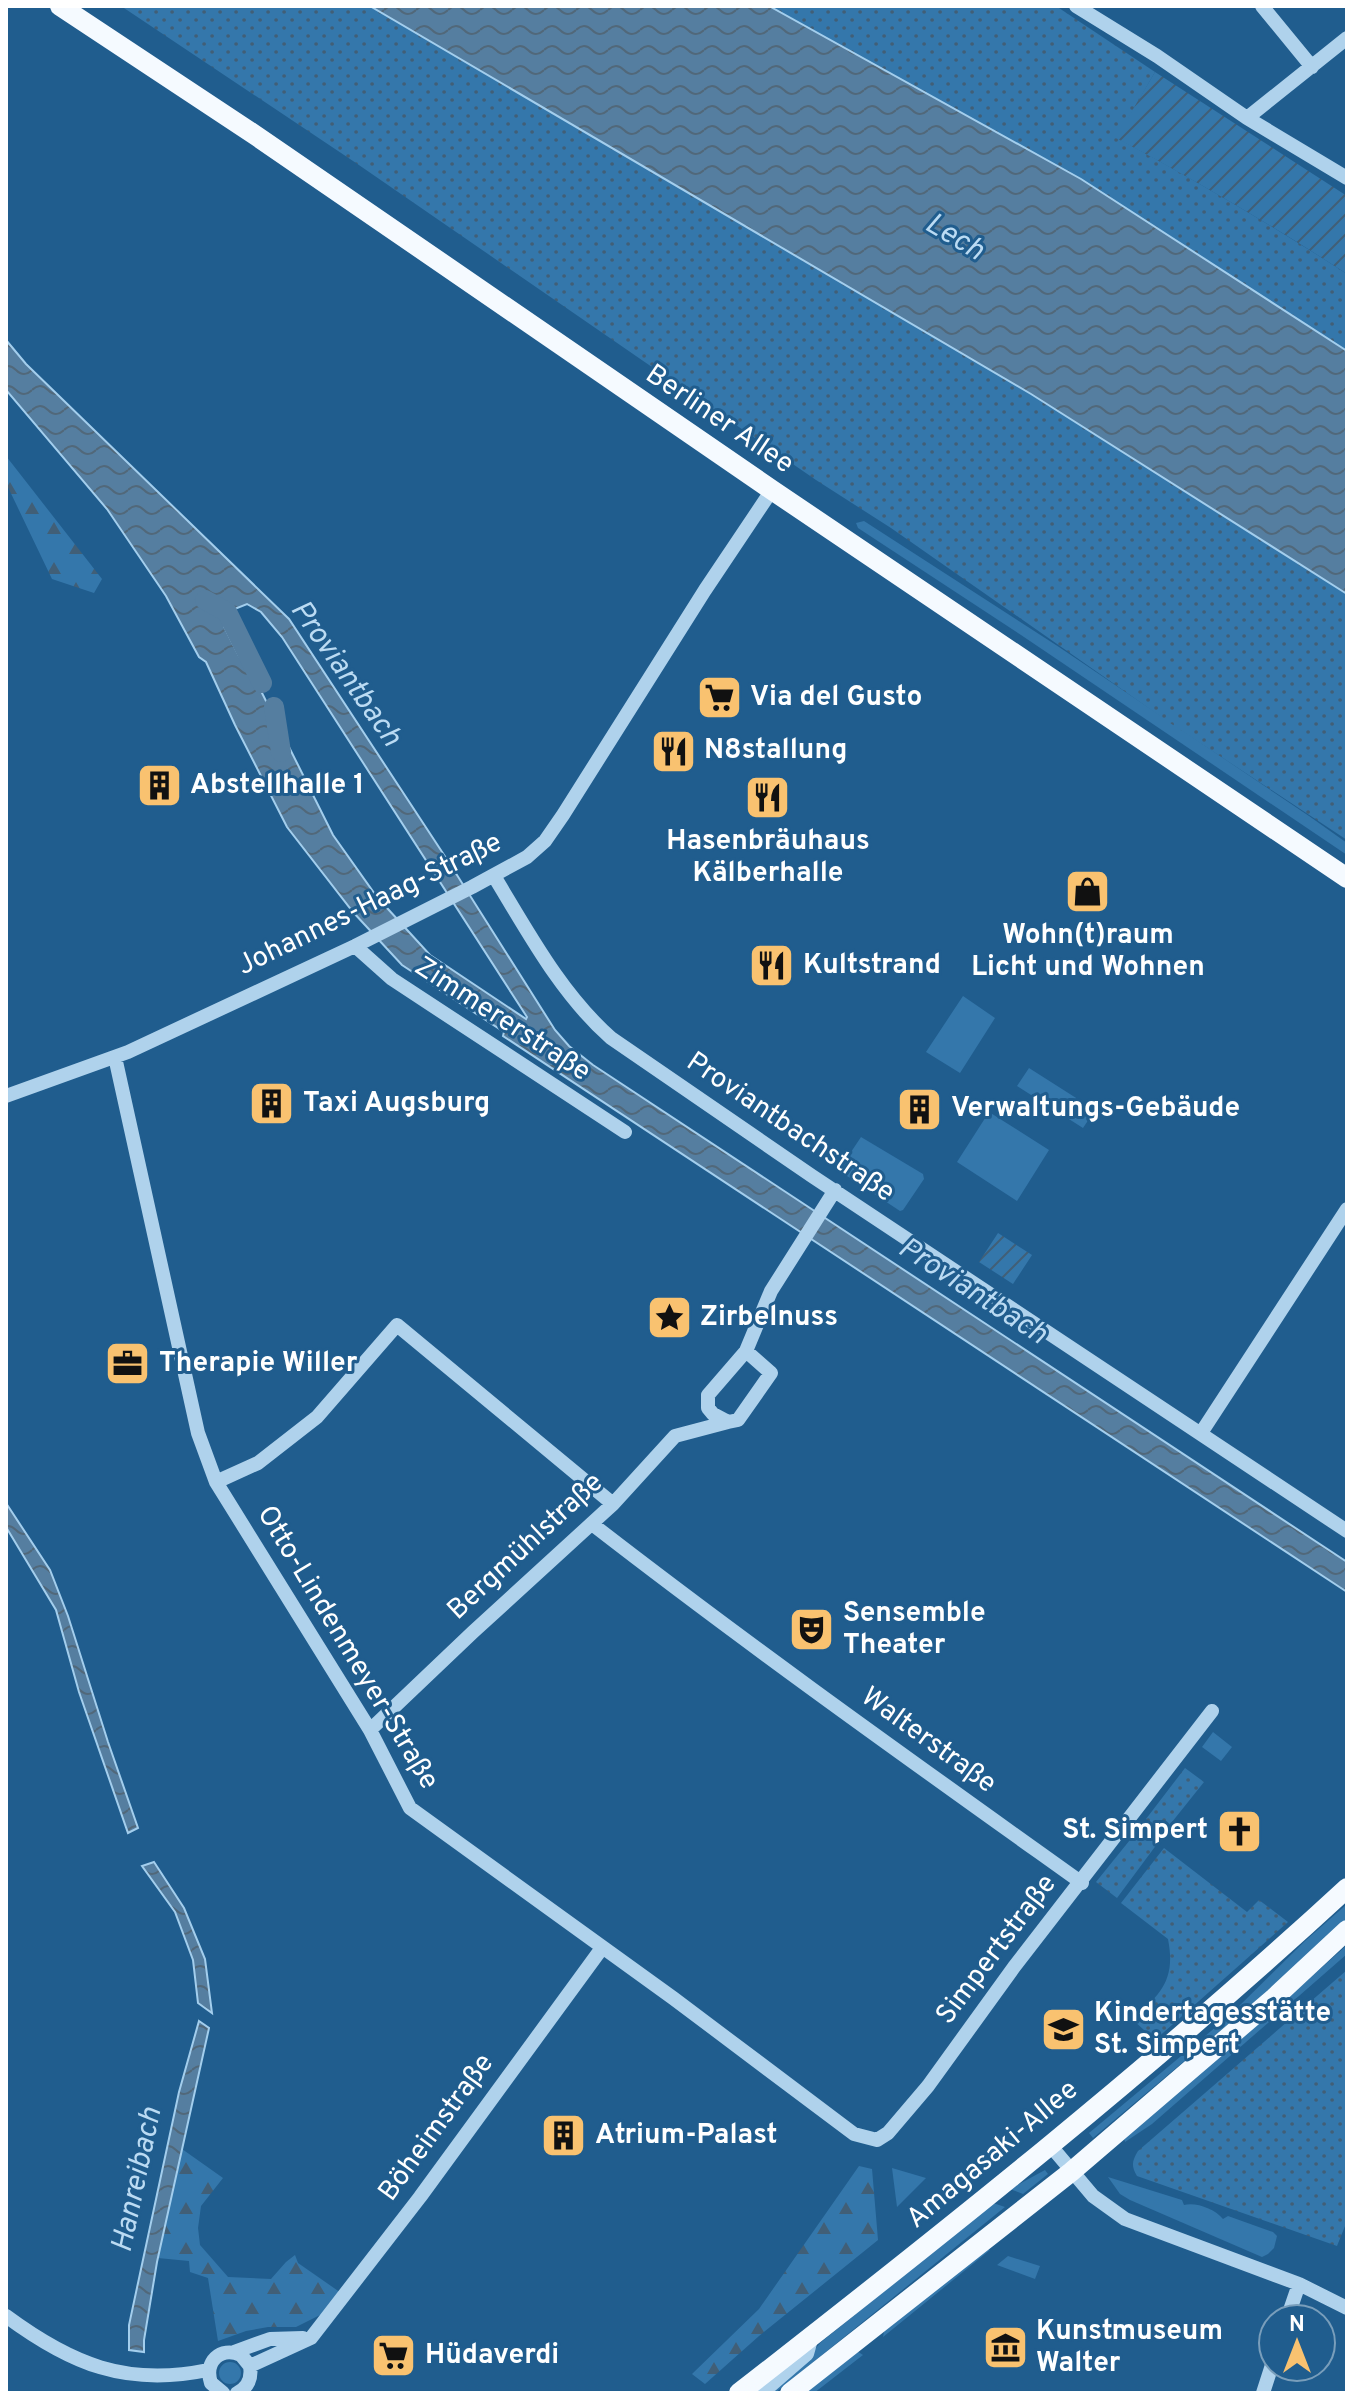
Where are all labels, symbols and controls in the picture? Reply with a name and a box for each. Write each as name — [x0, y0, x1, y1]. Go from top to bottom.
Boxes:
water label: Lech — [918, 206, 990, 270]
street label: Berliner Allee — [638, 357, 800, 483]
water label: Proviantbach — [281, 594, 409, 754]
supermarket icon: Via del Gusto — [695, 674, 743, 722]
place label: Via del Gusto — [750, 680, 922, 716]
restaurant icon: N8stallung — [649, 727, 697, 775]
place label: N8stallung — [704, 733, 847, 769]
building icon: Abstellhalle 1 — [135, 762, 183, 810]
place label: Abstellhalle 1 — [190, 768, 364, 804]
restaurant icon: Hasenbräuhaus Kälberhalle — [744, 774, 792, 822]
place label: Hasenbräuhaus Kälberhalle — [666, 824, 870, 892]
street label: Johannes-Haag-Straße — [232, 825, 508, 985]
shop icon: Wohn(t)raum Licht und Wohnen — [1064, 868, 1112, 916]
place label: Wohn(t)raum Licht und Wohnen — [971, 918, 1205, 986]
restaurant icon: Kultstrand — [748, 942, 796, 990]
place label: Kultstrand — [803, 948, 941, 984]
street label: Zimmererstraße — [407, 950, 597, 1090]
street label: Proviantbachstraße — [679, 1045, 901, 1211]
building icon: Taxi Augsburg — [248, 1080, 296, 1128]
building icon: Verwaltungs-Gebäude — [896, 1085, 944, 1133]
place label: Taxi Augsburg — [303, 1086, 490, 1122]
place label: Verwaltungs-Gebäude — [951, 1091, 1240, 1127]
water label: Proviantbach — [890, 1230, 1054, 1354]
place icon: Zirbelnuss — [645, 1294, 693, 1342]
place label: Zirbelnuss — [700, 1300, 838, 1336]
office icon: Therapie Willer — [104, 1340, 152, 1388]
place label: Therapie Willer — [159, 1346, 358, 1382]
street label: Bergmühlstraße — [440, 1465, 612, 1629]
street label: Otto-Lindenmeyer-Straße — [248, 1499, 446, 1797]
place label: Sensemble Theater — [843, 1596, 986, 1664]
theatre icon: Sensemble Theater — [788, 1606, 836, 1654]
street label: Walterstraße — [853, 1680, 1003, 1802]
church icon: St. Simpert — [1215, 1807, 1263, 1855]
place label: St. Simpert — [1062, 1813, 1208, 1849]
street label: Simpertstraße — [929, 1868, 1065, 2032]
place label: Kindertagesstätte St. Simpert — [1094, 1996, 1331, 2064]
school or university icon: Kindertagesstätte St. Simpert — [1039, 2006, 1087, 2054]
street label: Böheimstraße — [371, 2047, 503, 2209]
street label: Amagasaki-Allee — [900, 2073, 1086, 2237]
water label: Hanreibach — [105, 2104, 171, 2256]
building icon: Atrium-Palast — [540, 2112, 588, 2160]
place label: Atrium-Palast — [595, 2118, 778, 2154]
north arrow — [1257, 2303, 1337, 2383]
text: N — [1289, 2312, 1305, 2339]
place label: Kunstmuseum Walter — [1036, 2314, 1223, 2382]
museum icon: Kunstmuseum Walter — [981, 2324, 1029, 2372]
supermarket icon: Hüdaverdi — [370, 2332, 418, 2380]
place label: Hüdaverdi — [425, 2338, 559, 2374]

